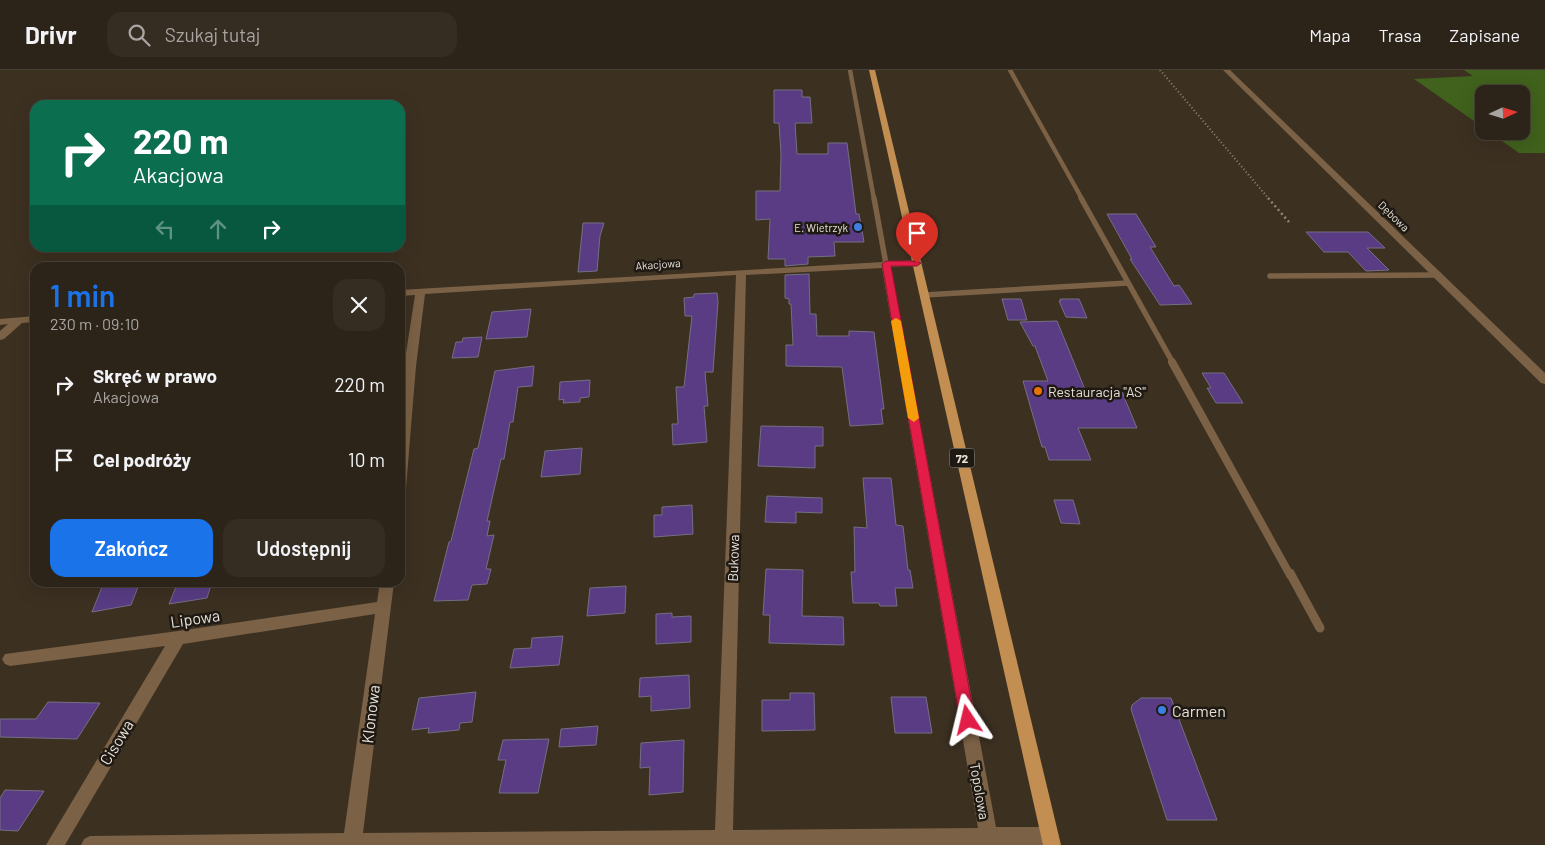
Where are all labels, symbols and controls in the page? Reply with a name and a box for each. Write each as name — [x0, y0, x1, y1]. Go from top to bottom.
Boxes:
search box — [107, 12, 457, 57]
text: Drivr — [25, 20, 77, 49]
icon: search — [125, 21, 153, 49]
text: Szukaj tutaj — [165, 23, 260, 46]
text: Mapa — [1309, 24, 1351, 46]
text: Trasa — [1379, 24, 1421, 46]
text: Zapisane — [1449, 24, 1520, 46]
north arrow — [1475, 85, 1530, 140]
map controls — [1475, 85, 1530, 140]
text: 220 m — [133, 119, 228, 161]
icon: right — [50, 120, 115, 185]
text: Akacjowa — [133, 161, 224, 187]
street label: Dębowa — [1376, 198, 1412, 234]
pin — [896, 212, 938, 263]
icon: left — [151, 215, 179, 243]
icon: ahead — [204, 215, 232, 243]
icon: right — [257, 215, 285, 243]
icon: arrive — [903, 219, 931, 247]
place label: E. Wietrzyk — [794, 221, 848, 234]
marker: E. Wietrzyk — [852, 221, 864, 233]
street label: Akacjowa — [635, 256, 681, 272]
text: 1 min — [50, 277, 115, 313]
button: close — [333, 279, 385, 331]
text: 230 m · 09:10 — [50, 314, 139, 333]
text: Skręć w prawo — [93, 364, 217, 387]
icon: right — [50, 371, 78, 399]
text: 220 m — [334, 373, 385, 396]
place label: Restauracja "AS" — [1048, 383, 1146, 400]
marker: Restauracja "AS" — [1032, 385, 1044, 397]
text: Akacjowa — [93, 387, 159, 406]
icon: arrive — [50, 446, 78, 474]
text: Cel podróży — [93, 448, 191, 471]
text: 10 m — [348, 448, 385, 471]
road number: 72 — [950, 448, 974, 468]
button: Zakończ — [50, 519, 213, 577]
button: Udostępnij — [223, 519, 385, 577]
street label: Bukowa — [724, 534, 742, 582]
street label: Lipowa — [169, 605, 221, 631]
street label: Klonowa — [357, 684, 383, 744]
position arrow — [941, 693, 993, 745]
place label: Carmen — [1172, 701, 1226, 720]
marker: Carmen — [1156, 704, 1168, 716]
street label: Cisowa — [95, 716, 137, 768]
street label: Topolowa — [967, 761, 993, 821]

